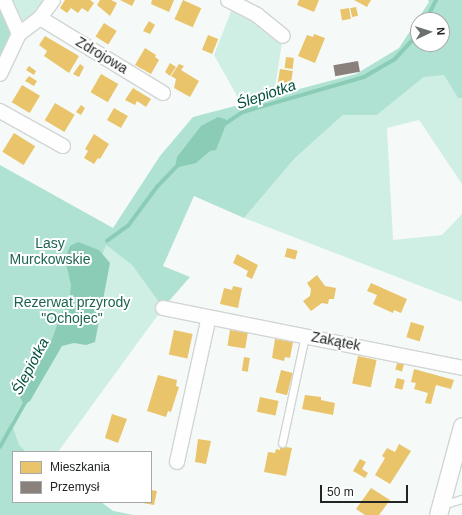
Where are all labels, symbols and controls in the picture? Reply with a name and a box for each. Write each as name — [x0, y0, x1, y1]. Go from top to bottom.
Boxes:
north arrow — [410, 12, 450, 52]
text: N — [435, 27, 447, 36]
street label: Zdrojowa — [73, 33, 131, 77]
water label: Ślepiotka — [234, 75, 298, 113]
park label: Lasy Murckowskie — [10, 235, 90, 268]
park label: Rezerwat przyrody "Ochojec" — [14, 294, 130, 326]
street label: Zakątek — [310, 328, 362, 354]
water label: Ślepiotka — [8, 335, 52, 397]
legend — [12, 451, 152, 503]
text: Mieszkania — [50, 460, 110, 474]
scale bar — [322, 477, 410, 503]
text: Przemysł — [50, 480, 99, 494]
text: 50 m — [327, 485, 354, 499]

